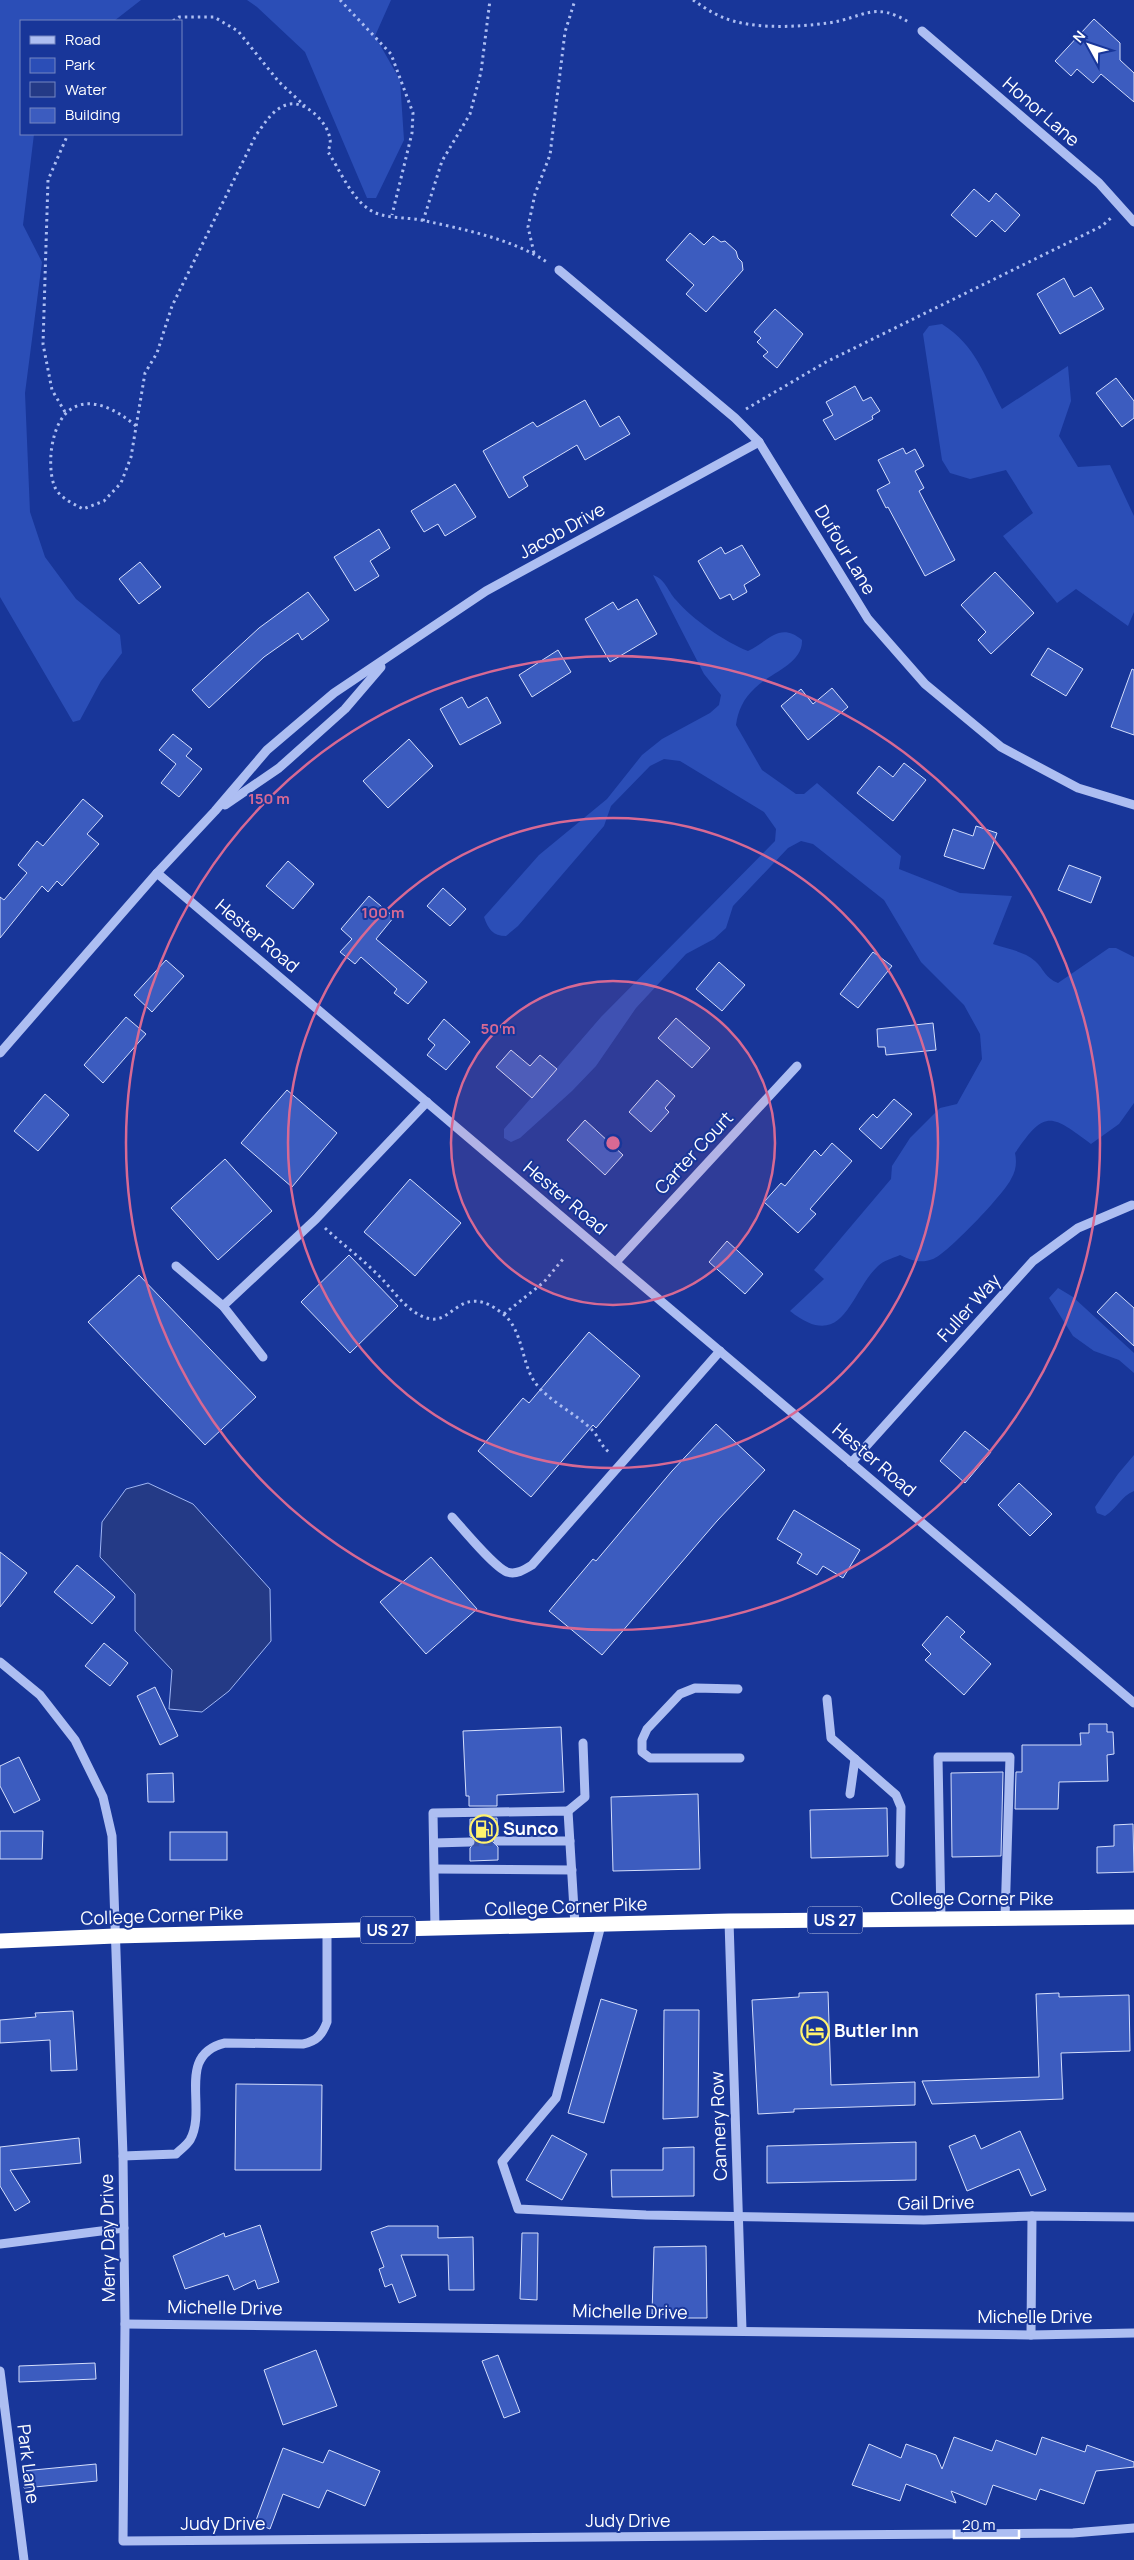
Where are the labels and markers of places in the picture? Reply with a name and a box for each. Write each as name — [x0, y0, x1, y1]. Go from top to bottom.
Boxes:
centre of rings — [604, 1134, 622, 1152]
fuel station icon: Sunco — [469, 1814, 499, 1844]
place label: Sunco — [503, 1816, 558, 1840]
hotel icon: Butler Inn — [800, 2016, 830, 2046]
place label: Butler Inn — [834, 2018, 919, 2042]

